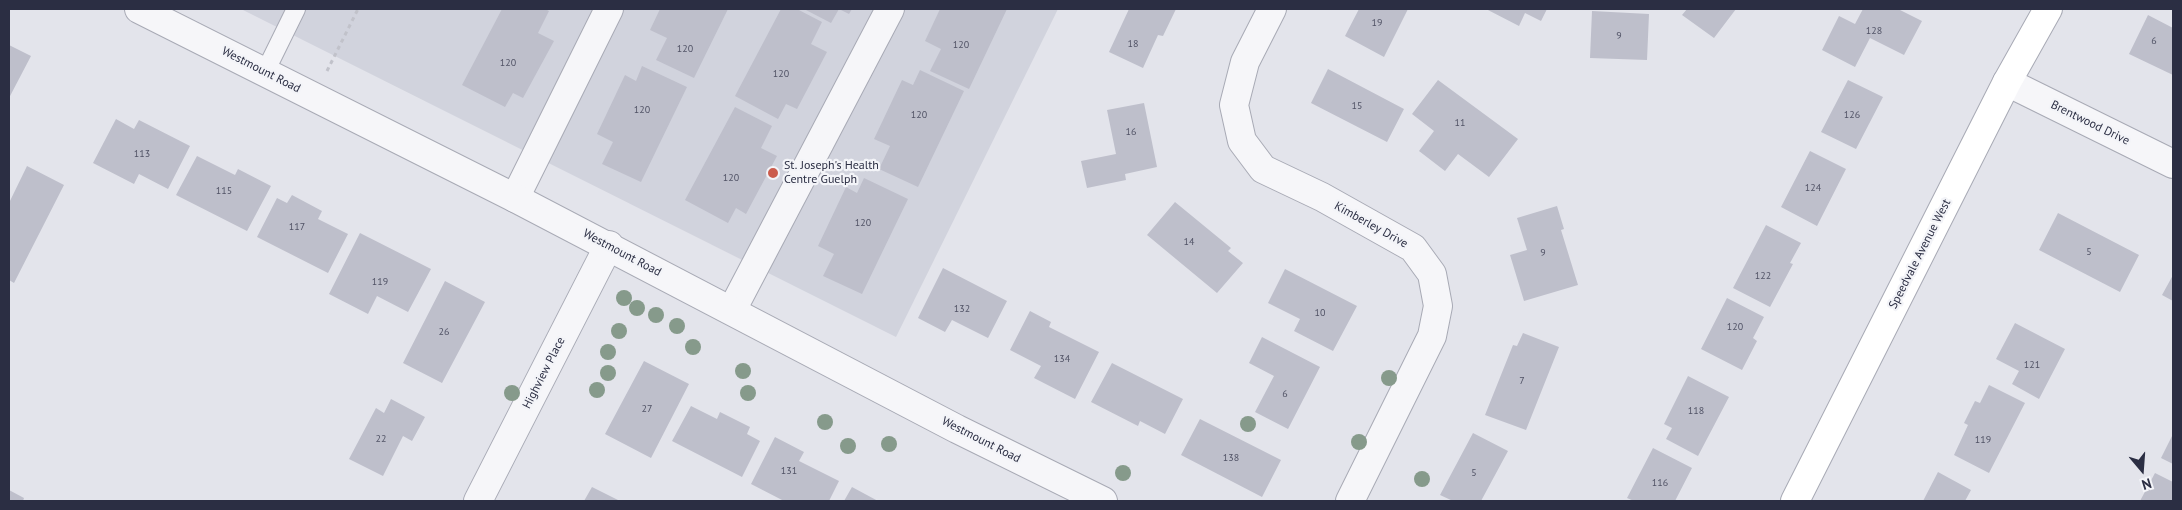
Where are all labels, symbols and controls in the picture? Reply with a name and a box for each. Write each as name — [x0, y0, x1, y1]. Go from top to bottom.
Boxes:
house number: 19 — [1372, 17, 1382, 29]
house number: 128 — [1866, 25, 1882, 37]
house number: 9 — [1616, 30, 1622, 42]
house number: 6 — [2151, 35, 2157, 47]
house number: 18 — [1128, 38, 1138, 50]
house number: 120 — [953, 39, 969, 51]
house number: 120 — [677, 43, 693, 55]
street label: Westmount Road — [219, 44, 303, 96]
house number: 120 — [500, 57, 516, 69]
house number: 120 — [773, 68, 789, 80]
street label: Brentwood Drive — [2048, 98, 2132, 148]
house number: 15 — [1352, 100, 1362, 112]
house number: 120 — [634, 104, 650, 116]
house number: 120 — [911, 109, 927, 121]
house number: 126 — [1844, 109, 1860, 121]
house number: 11 — [1455, 117, 1465, 129]
house number: 16 — [1126, 126, 1136, 138]
house number: 113 — [134, 148, 150, 160]
place label: St. Joseph's Health Centre Guelph — [784, 159, 879, 187]
marker: St. Joseph's Health Centre Guelph — [766, 166, 780, 180]
house number: 120 — [723, 172, 739, 184]
house number: 124 — [1805, 182, 1821, 194]
house number: 115 — [216, 185, 232, 197]
street label: Speedvale Avenue West — [1886, 197, 1954, 311]
street label: Kimberley Drive — [1332, 199, 1410, 251]
house number: 120 — [855, 217, 871, 229]
house number: 117 — [289, 221, 305, 233]
street label: Westmount Road — [580, 226, 664, 280]
house number: 14 — [1184, 236, 1194, 248]
house number: 5 — [2086, 246, 2092, 258]
house number: 9 — [1540, 247, 1546, 259]
house number: 122 — [1755, 270, 1771, 282]
house number: 119 — [372, 276, 388, 288]
house number: 132 — [954, 303, 970, 315]
house number: 10 — [1315, 307, 1325, 319]
house number: 120 — [1727, 321, 1743, 333]
house number: 26 — [439, 326, 449, 338]
street label: Highview Place — [520, 335, 568, 411]
house number: 134 — [1054, 353, 1070, 365]
house number: 121 — [2024, 359, 2040, 371]
house number: 7 — [1519, 375, 1525, 387]
house number: 6 — [1282, 388, 1288, 400]
house number: 27 — [642, 403, 652, 415]
house number: 118 — [1688, 405, 1704, 417]
street label: Westmount Road — [939, 414, 1023, 466]
house number: 22 — [376, 433, 386, 445]
house number: 119 — [1975, 434, 1991, 446]
north arrow — [2117, 445, 2167, 495]
house number: 138 — [1223, 452, 1239, 464]
house number: 131 — [781, 465, 797, 477]
house number: 5 — [1471, 467, 1477, 479]
text: N — [2139, 474, 2154, 494]
house number: 116 — [1652, 477, 1668, 489]

